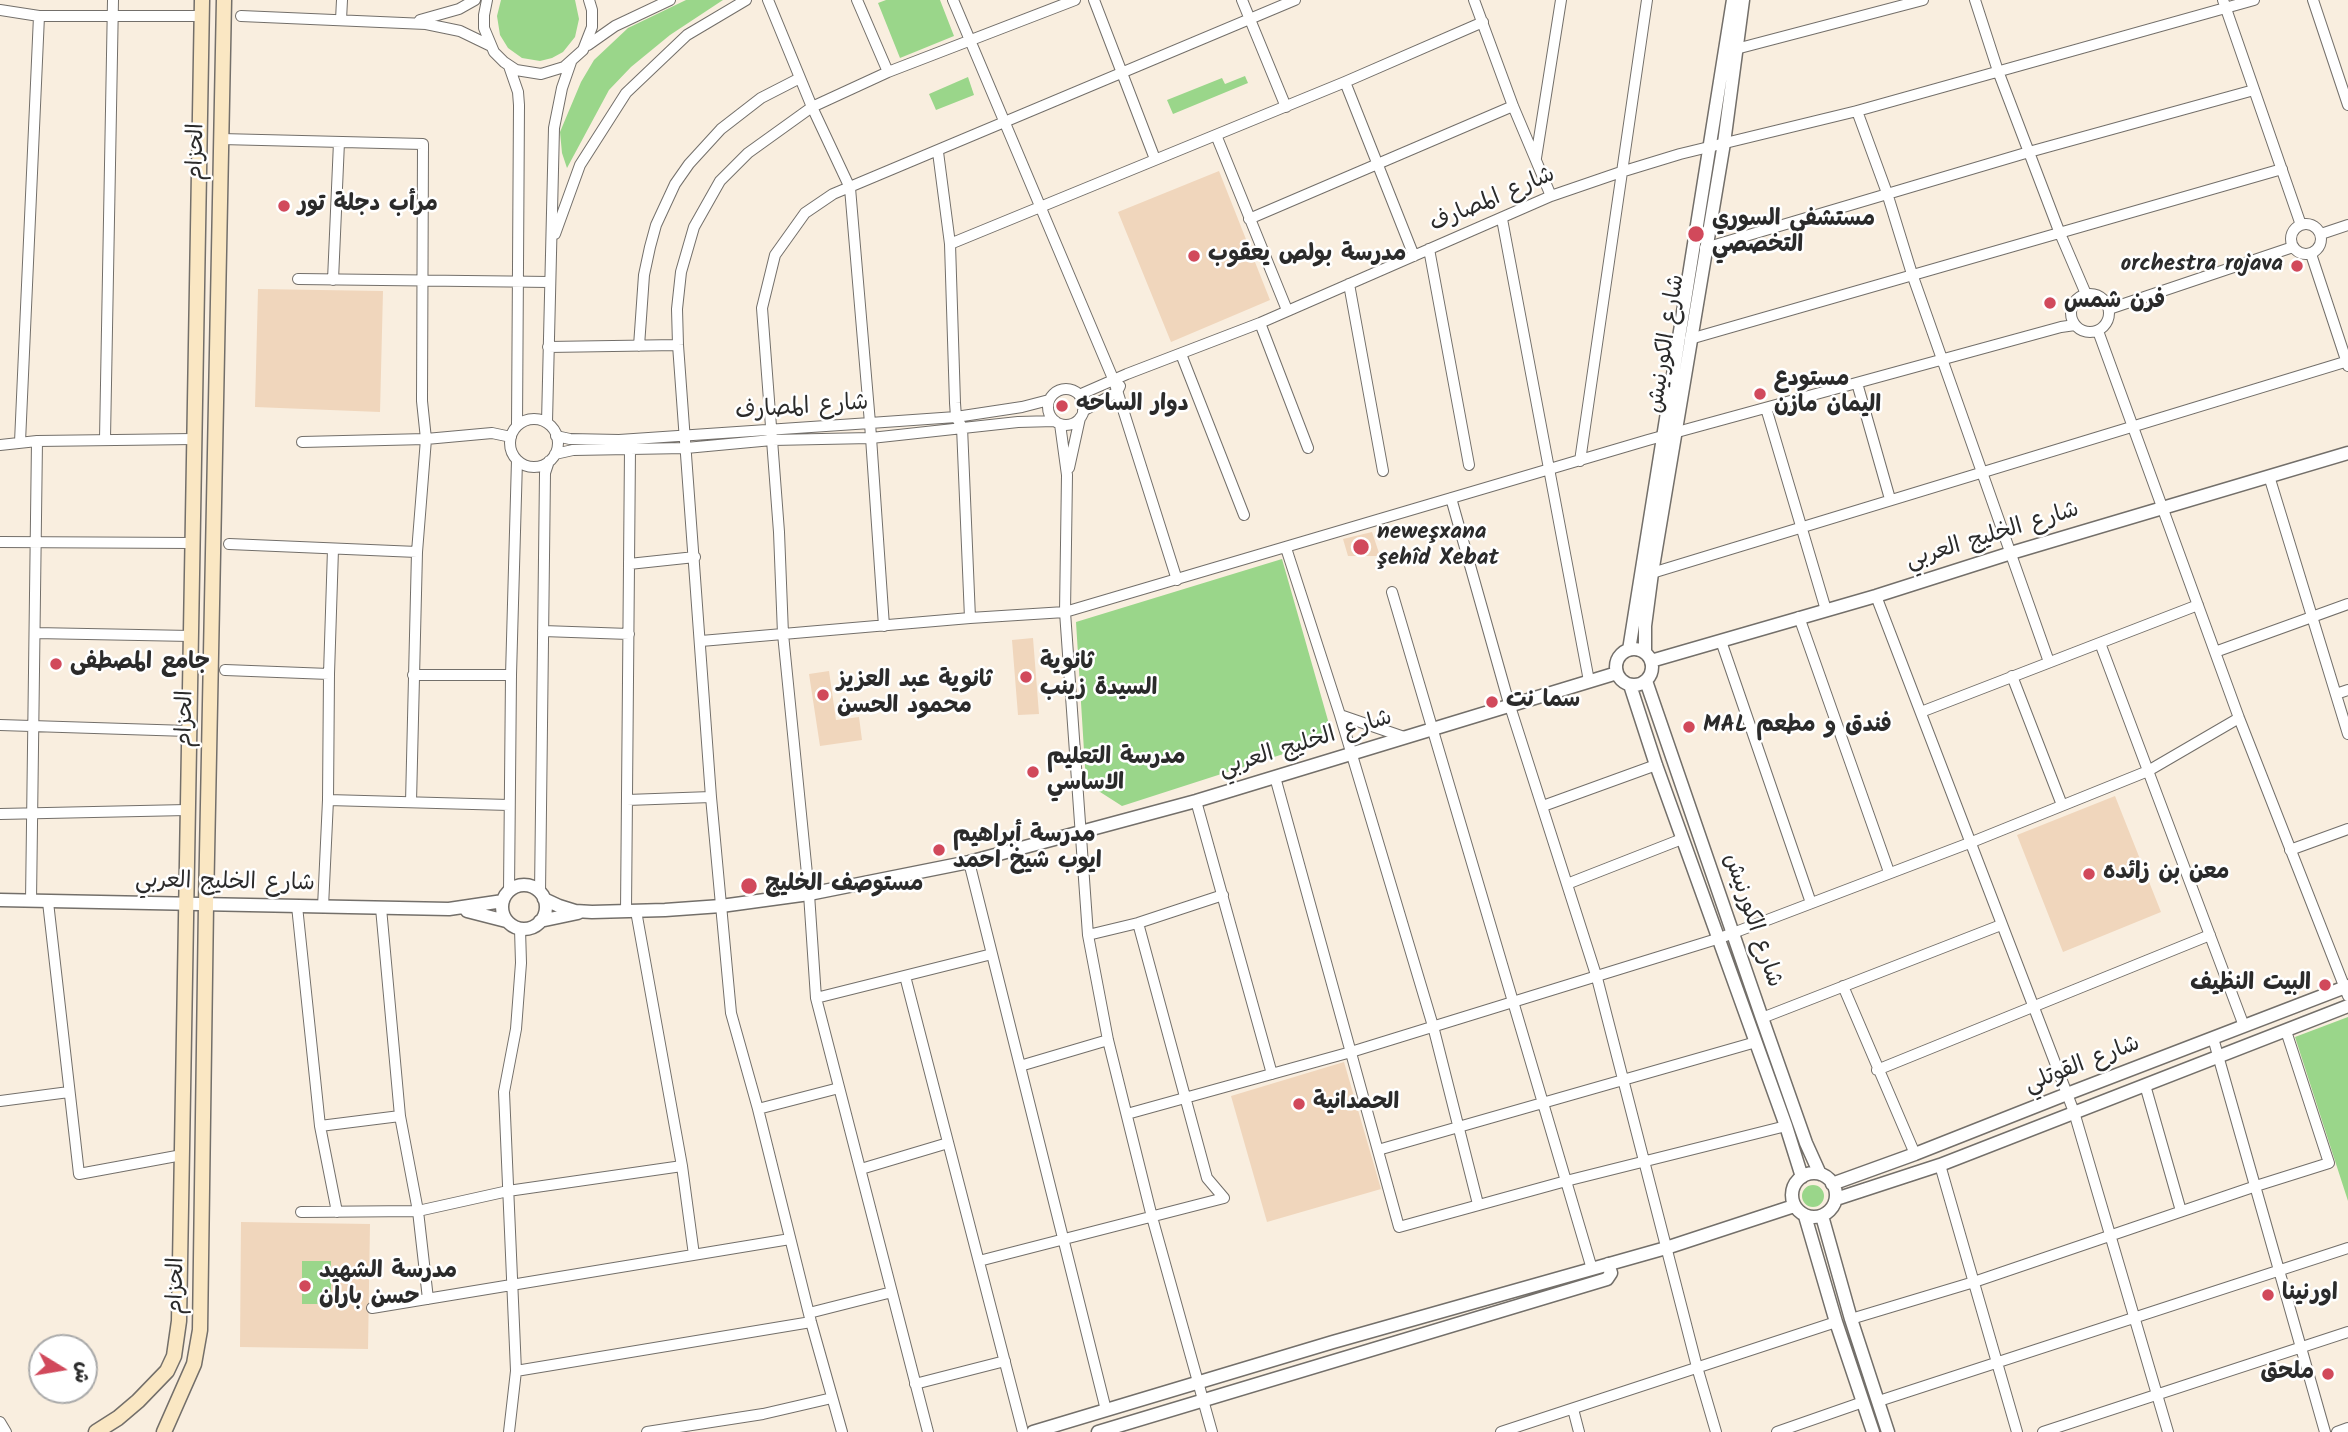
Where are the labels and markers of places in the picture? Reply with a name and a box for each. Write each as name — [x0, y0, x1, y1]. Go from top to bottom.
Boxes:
place label: مرأب دجلة تور — [298, 192, 438, 220]
marker: مرأب دجلة تور — [276, 198, 292, 214]
place label: مستشفى السوري التخصصي — [1712, 207, 1875, 261]
marker: مستشفى السوري التخصصي — [1686, 224, 1706, 244]
place label: مدرسة بولص يعقوب — [1208, 242, 1406, 270]
marker: مدرسة بولص يعقوب — [1186, 248, 1202, 264]
place label: orchestra rojava — [2121, 252, 2283, 280]
marker: orchestra rojava — [2289, 258, 2305, 274]
place label: فرن شمس — [2064, 289, 2165, 317]
marker: فرن شمس — [2042, 295, 2058, 311]
place label: مستودع اليمان مازن — [1774, 367, 1881, 421]
marker: مستودع اليمان مازن — [1752, 386, 1768, 402]
place label: دوار الساحه — [1076, 392, 1189, 420]
marker: دوار الساحه — [1054, 398, 1070, 414]
place label: neweşxana şehîd Xebat — [1377, 520, 1499, 574]
marker: neweşxana şehîd Xebat — [1351, 537, 1371, 557]
place label: جامع المصطفى — [70, 650, 210, 678]
place label: ثانوية السيدة زينب — [1040, 650, 1157, 704]
marker: جامع المصطفى — [48, 656, 64, 672]
place label: ثانوية عبد العزيز محمود الحسن — [837, 668, 992, 722]
marker: ثانوية السيدة زينب — [1018, 669, 1034, 685]
marker: ثانوية عبد العزيز محمود الحسن — [815, 687, 831, 703]
place label: سما نت — [1506, 688, 1580, 716]
marker: سما نت — [1484, 694, 1500, 710]
place label: MAL فندق و مطعم — [1703, 713, 1892, 741]
marker: MAL فندق و مطعم — [1681, 719, 1697, 735]
place label: مدرسة التعليم الاساسي — [1047, 745, 1186, 799]
marker: مدرسة التعليم الاساسي — [1025, 764, 1041, 780]
place label: مدرسة أبراهيم ايوب شيخ احمد — [953, 823, 1102, 877]
marker: مدرسة أبراهيم ايوب شيخ احمد — [931, 842, 947, 858]
place label: معن بن زائده — [2103, 860, 2229, 888]
marker: معن بن زائده — [2081, 866, 2097, 882]
place label: مستوصف الخليج — [765, 872, 923, 900]
marker: مستوصف الخليج — [739, 876, 759, 896]
place label: البيت النظيف — [2190, 971, 2311, 999]
marker: البيت النظيف — [2317, 977, 2333, 993]
place label: الحمدانية — [1313, 1090, 1399, 1118]
marker: الحمدانية — [1291, 1096, 1307, 1112]
place label: مدرسة الشهيد حسن باران — [319, 1259, 457, 1313]
marker: مدرسة الشهيد حسن باران — [297, 1278, 313, 1294]
place label: اورنينا — [2282, 1281, 2338, 1309]
marker: اورنينا — [2260, 1287, 2276, 1303]
place label: ملحق — [2261, 1360, 2314, 1388]
marker: ملحق — [2320, 1366, 2336, 1382]

